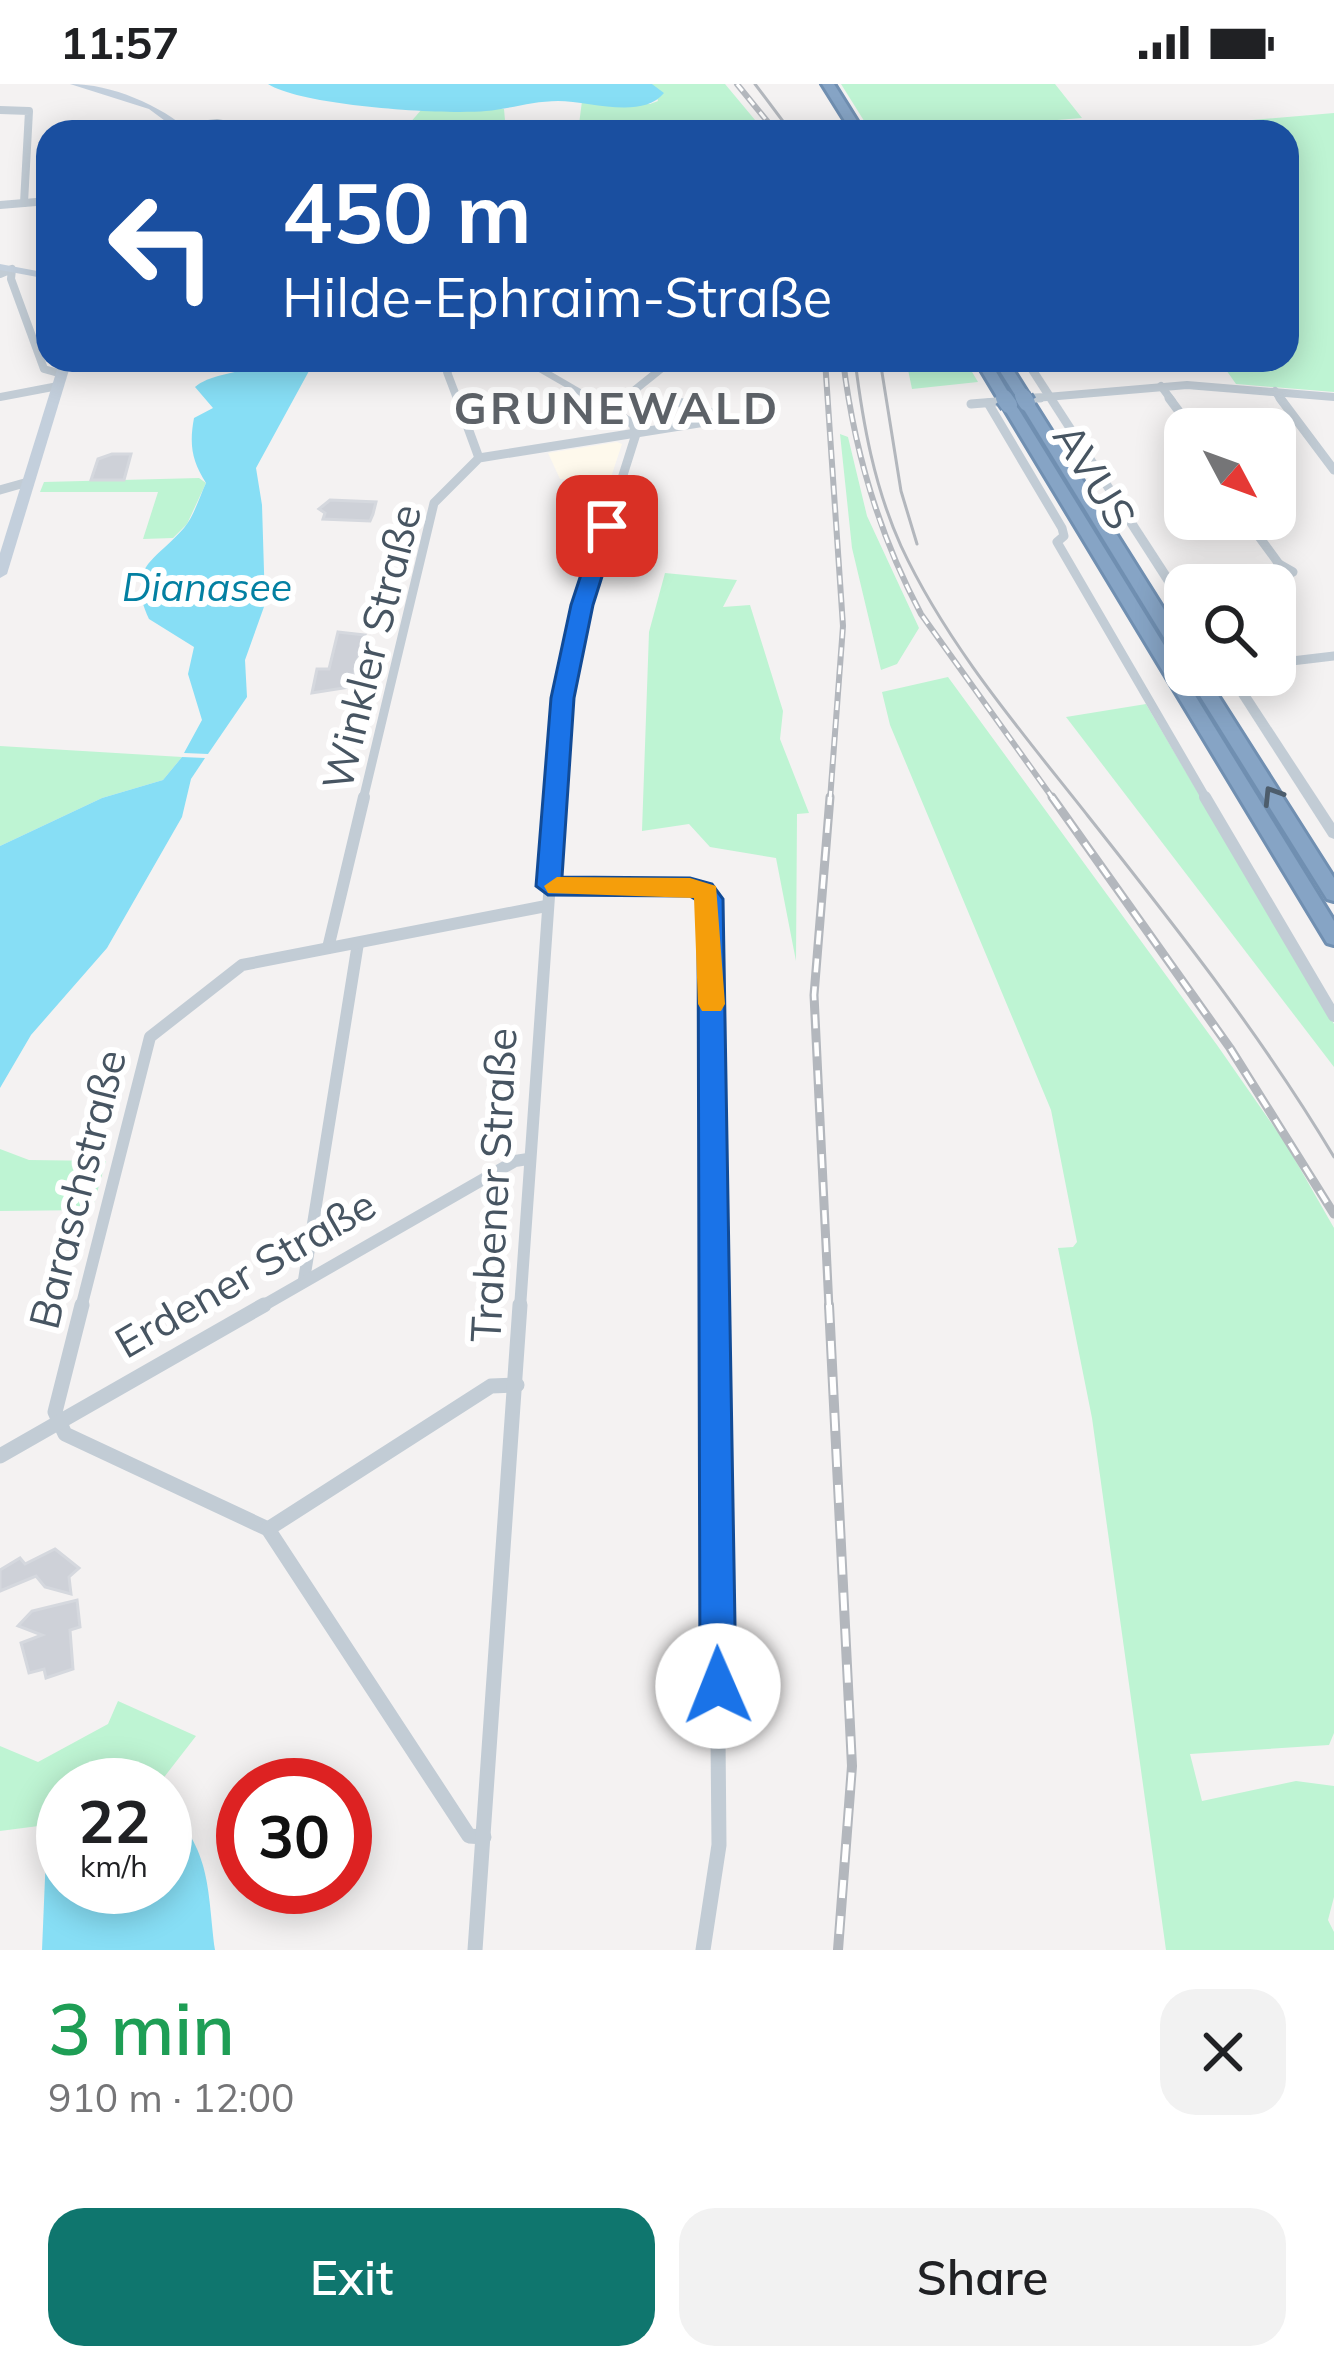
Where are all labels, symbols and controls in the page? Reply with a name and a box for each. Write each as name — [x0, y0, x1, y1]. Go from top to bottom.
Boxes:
text: 11:57 — [60, 14, 179, 70]
text: 450 m — [282, 159, 532, 264]
icon: left — [84, 168, 240, 324]
text: Hilde-Ephraim-Straße — [282, 263, 832, 331]
district label: GRUNEWALD — [454, 379, 780, 435]
north arrow — [1164, 408, 1296, 540]
map controls — [1164, 408, 1296, 696]
street label: AVUS — [1042, 413, 1148, 539]
pin — [556, 475, 658, 577]
icon: arrive — [574, 493, 640, 559]
street label: Winkler Straße — [310, 499, 432, 795]
water label: Dianasee — [122, 562, 292, 611]
button: search — [1164, 564, 1296, 696]
one-way arrow — [1264, 787, 1286, 809]
street label: Trabener Straße — [458, 1027, 528, 1343]
street label: Baraschstraße — [17, 1044, 137, 1334]
street label: Erdener Straße — [105, 1177, 385, 1369]
position arrow — [655, 1623, 781, 1749]
speed limit sign: 30 — [216, 1758, 372, 1914]
text: 22 — [78, 1783, 150, 1858]
text: km/h — [80, 1847, 148, 1885]
text: 3 min — [48, 1983, 235, 2073]
button: close — [1160, 1989, 1286, 2115]
text: 910 m · 12:00 — [48, 2073, 294, 2122]
button: Exit — [48, 2208, 655, 2346]
button: Share — [679, 2208, 1286, 2346]

